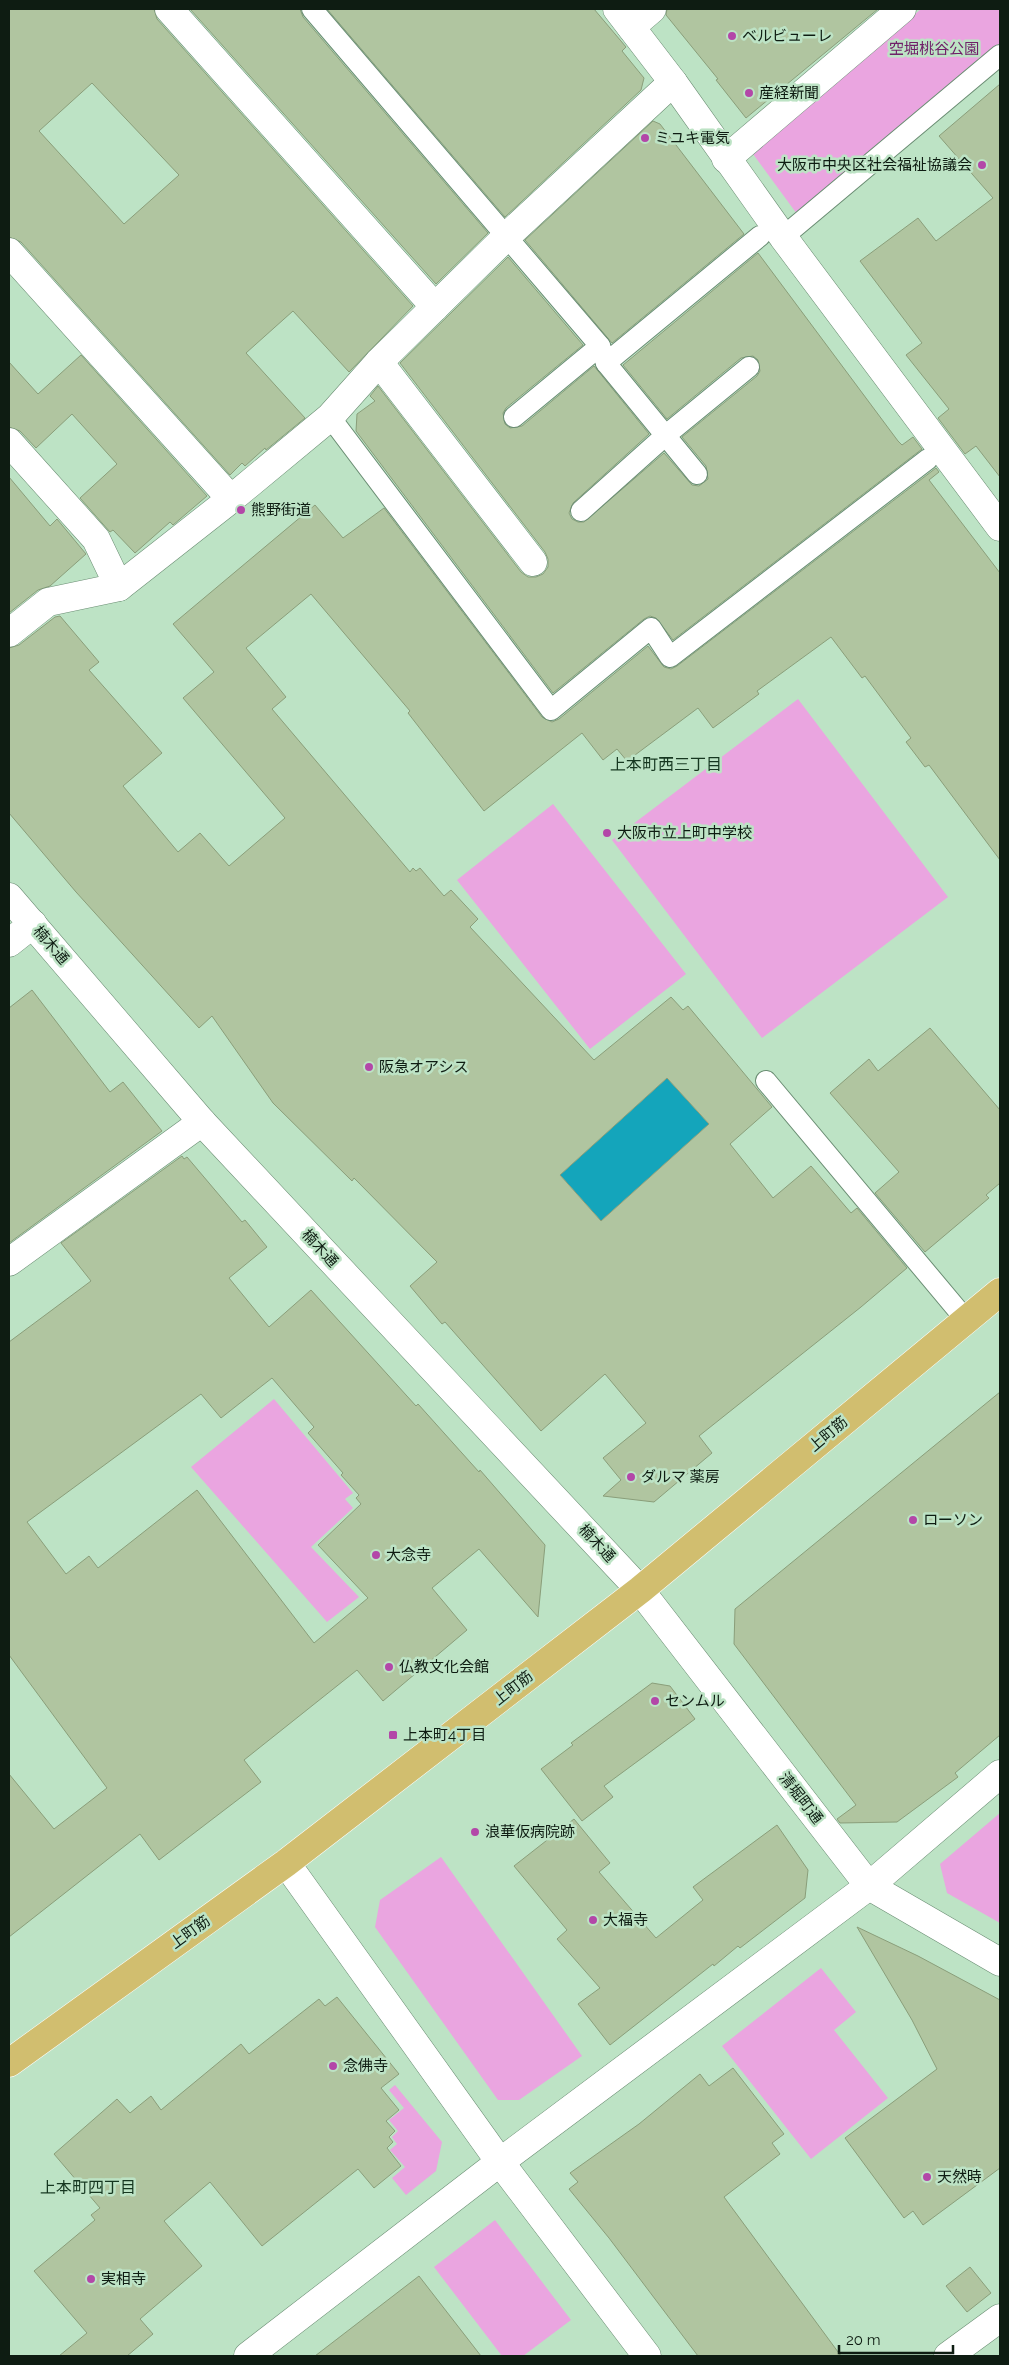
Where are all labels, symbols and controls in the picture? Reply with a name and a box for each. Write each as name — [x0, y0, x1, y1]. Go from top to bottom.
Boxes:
place label: ベルビューレ — [742, 27, 832, 45]
marker: ベルビューレ — [726, 30, 738, 42]
park label: 空堀桃谷公園 — [889, 40, 979, 58]
place label: 産経新聞 — [759, 84, 819, 102]
marker: 産経新聞 — [743, 87, 755, 99]
place label: ミユキ電気 — [655, 129, 730, 147]
marker: ミユキ電気 — [639, 132, 651, 144]
place label: 大阪市中央区社会福祉協議会 — [777, 156, 972, 174]
marker: 大阪市中央区社会福祉協議会 — [976, 159, 988, 171]
place label: 熊野街道 — [251, 501, 311, 519]
marker: 熊野街道 — [235, 504, 247, 516]
district label: 上本町西三丁目 — [610, 755, 722, 774]
place label: 大阪市立上町中学校 — [617, 824, 752, 842]
marker: 大阪市立上町中学校 — [601, 827, 613, 839]
street label: 楠木通 — [29, 922, 73, 968]
place label: 阪急オアシス — [379, 1058, 468, 1076]
marker: 阪急オアシス — [363, 1061, 375, 1073]
street label: 楠木通 — [298, 1225, 342, 1271]
street label: 上町筋 — [805, 1413, 851, 1455]
place label: ダルマ 薬房 — [641, 1468, 720, 1486]
marker: ダルマ 薬房 — [625, 1471, 637, 1483]
place label: ローソン — [923, 1511, 983, 1529]
marker: ローソン — [907, 1514, 919, 1526]
street label: 楠木通 — [575, 1520, 619, 1566]
place label: 大念寺 — [386, 1546, 431, 1564]
marker: 大念寺 — [370, 1549, 382, 1561]
place label: 仏教文化会館 — [399, 1658, 489, 1676]
marker: 仏教文化会館 — [383, 1661, 395, 1673]
street label: 上町筋 — [490, 1667, 536, 1709]
place label: センムル — [665, 1692, 725, 1710]
marker: センムル — [649, 1695, 661, 1707]
place label: 上本町4丁目 — [403, 1726, 486, 1744]
marker: 上本町4丁目 — [387, 1729, 399, 1741]
street label: 清堀町通 — [775, 1769, 827, 1827]
place label: 浪華仮病院跡 — [485, 1823, 575, 1841]
marker: 浪華仮病院跡 — [469, 1826, 481, 1838]
street label: 上町筋 — [167, 1911, 213, 1953]
place label: 大福寺 — [603, 1911, 648, 1929]
marker: 大福寺 — [587, 1914, 599, 1926]
place label: 念佛寺 — [343, 2057, 388, 2075]
marker: 念佛寺 — [327, 2060, 339, 2072]
place label: 天然時 — [937, 2168, 982, 2186]
marker: 天然時 — [921, 2171, 933, 2183]
district label: 上本町四丁目 — [40, 2178, 136, 2197]
place label: 実相寺 — [101, 2270, 146, 2288]
marker: 実相寺 — [85, 2273, 97, 2285]
scale bar — [839, 2322, 953, 2354]
text: 20 m — [846, 2331, 881, 2349]

